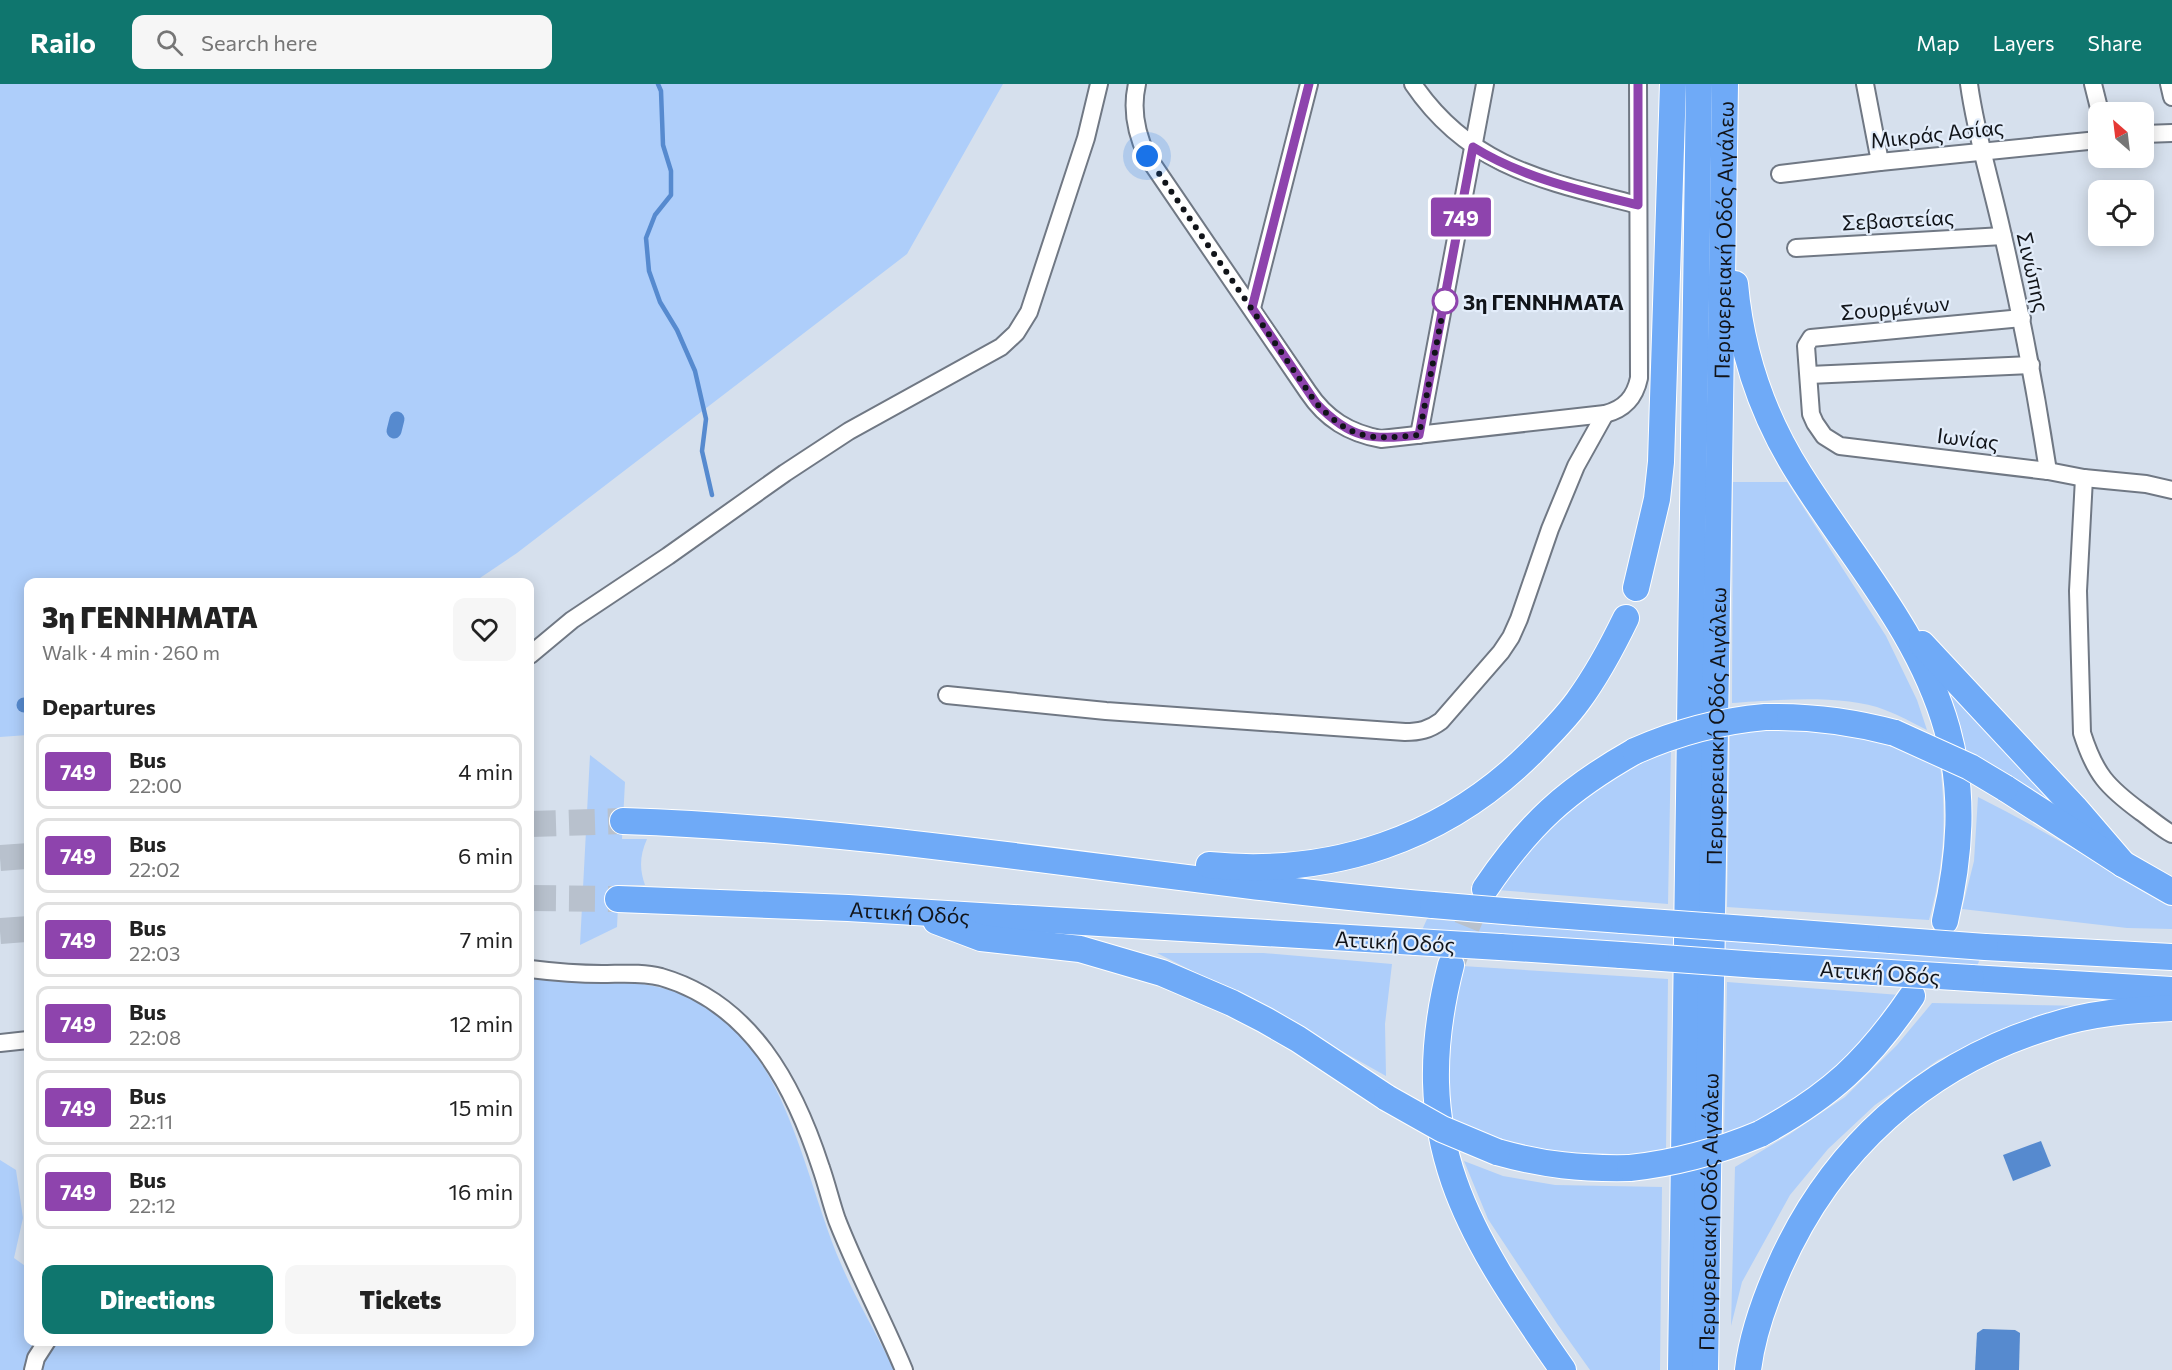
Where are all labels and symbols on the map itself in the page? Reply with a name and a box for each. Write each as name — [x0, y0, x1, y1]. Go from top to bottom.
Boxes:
street label: Περιφερειακή Οδός Αιγάλεω — [1708, 101, 1737, 379]
north arrow — [2088, 102, 2154, 168]
street label: Μικράς Ασίας — [1869, 114, 2005, 152]
your location — [1132, 141, 1162, 171]
line badge: 749 — [1426, 198, 1496, 236]
street label: Σεβαστείας — [1841, 204, 1955, 234]
street label: Σινώπης — [2013, 230, 2055, 314]
marker: 3η ΓΕΝΝΗΜΑΤΑ — [1432, 288, 1458, 314]
place label: 3η ΓΕΝΝΗΜΑΤΑ — [1463, 289, 1624, 314]
street label: Σουρμένων — [1839, 290, 1951, 324]
street label: Ιωνίας — [1936, 422, 2000, 454]
street label: Περιφερειακή Οδός Αιγάλεω — [1700, 587, 1730, 865]
street label: Αττική Οδός — [849, 896, 971, 928]
street label: Αττική Οδός — [1334, 925, 1456, 957]
street label: Αττική Οδός — [1819, 955, 1941, 989]
street label: Περιφερειακή Οδός Αιγάλεω — [1693, 1073, 1722, 1351]

